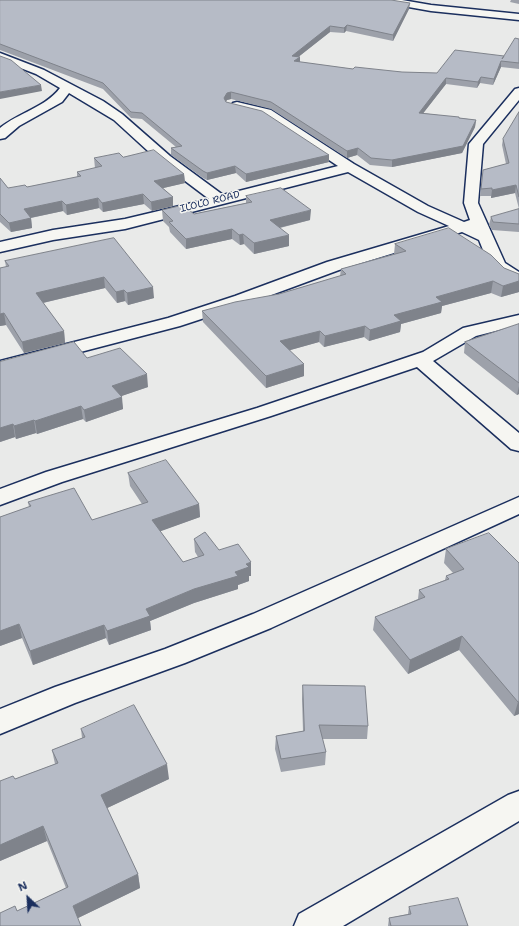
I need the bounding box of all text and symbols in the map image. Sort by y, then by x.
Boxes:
street label: ILOLO ROAD [179,189,241,215]
north arrow [8,878,48,918]
text: N [16,878,30,895]

